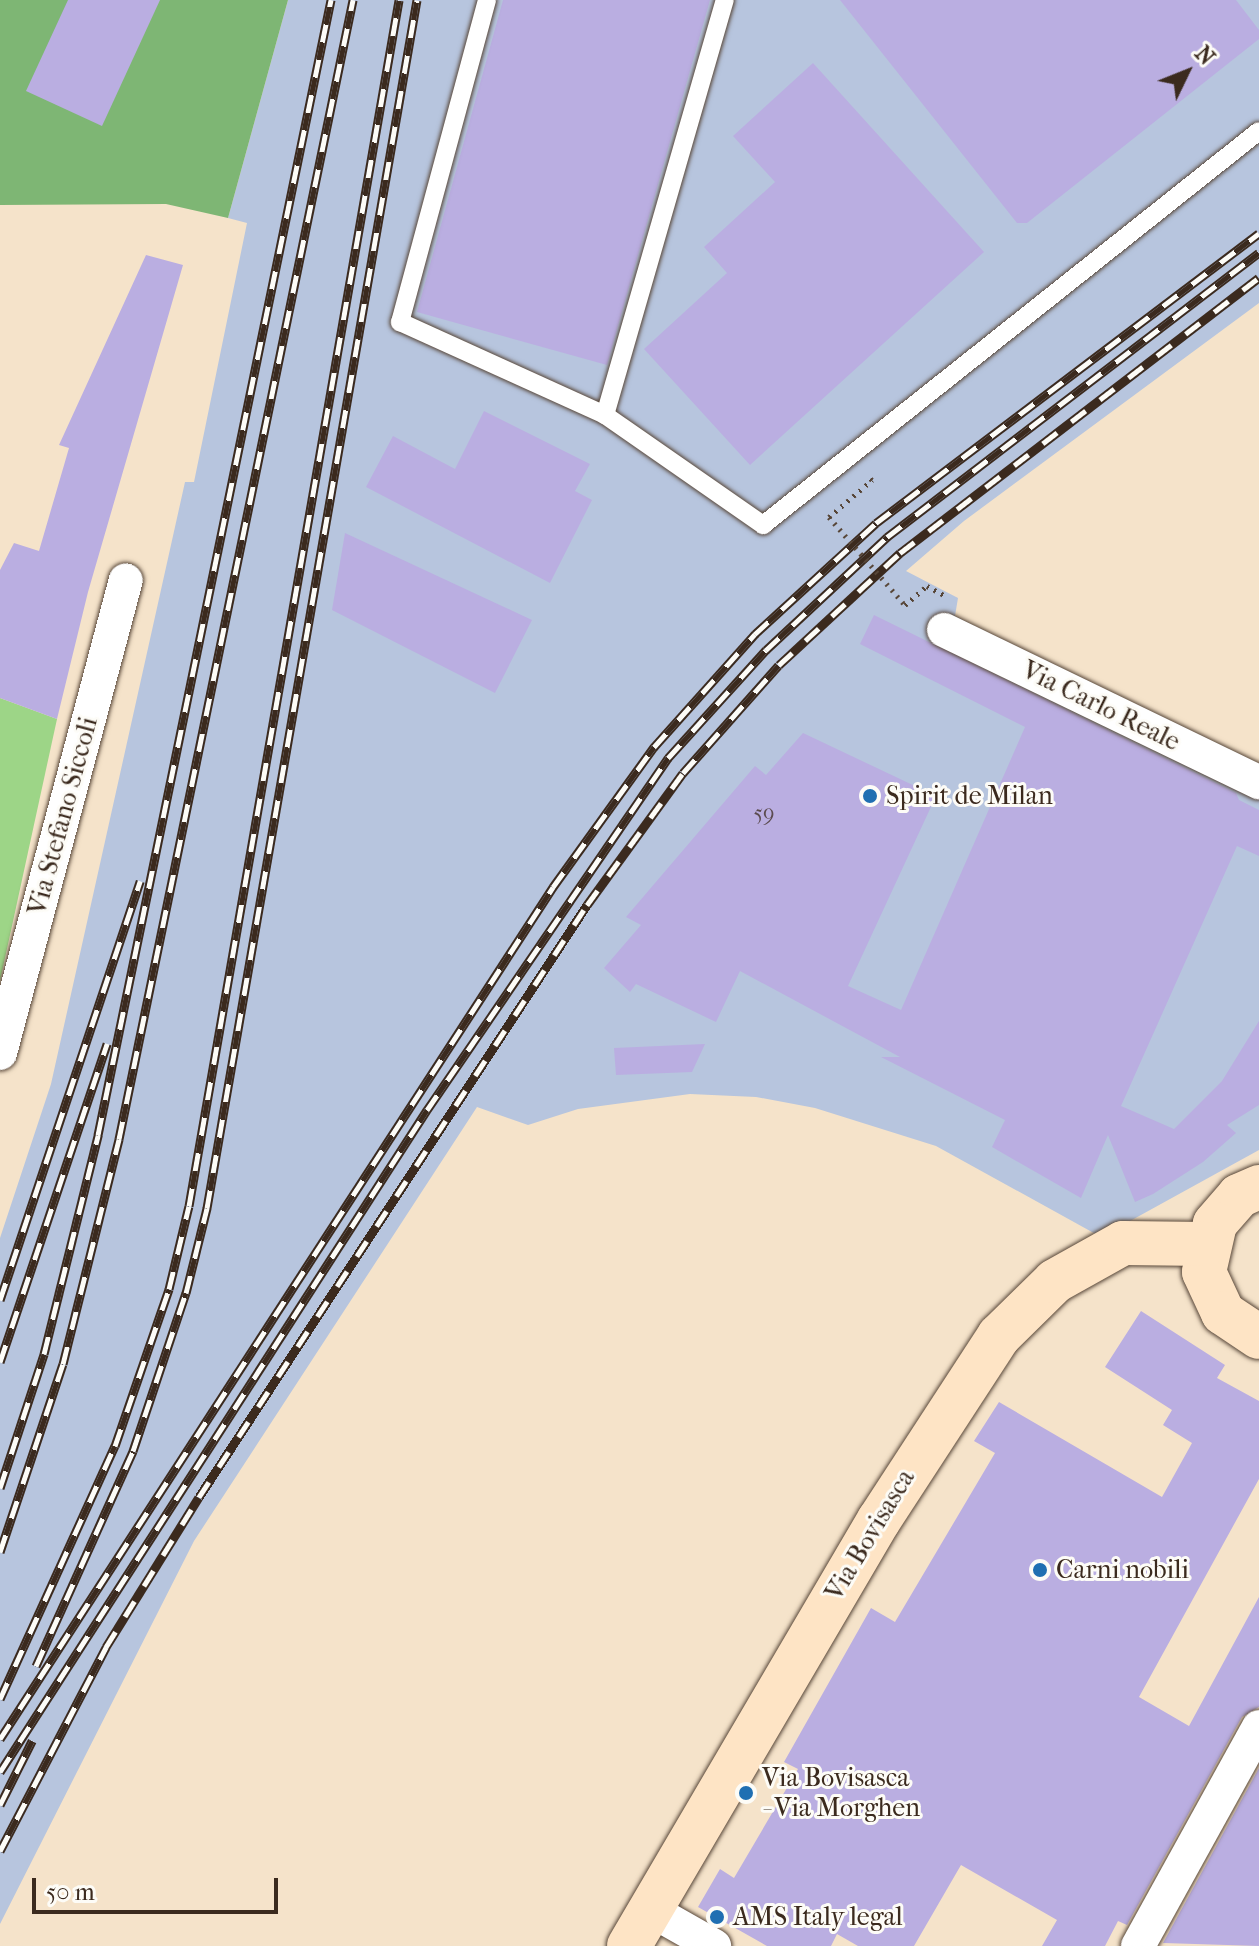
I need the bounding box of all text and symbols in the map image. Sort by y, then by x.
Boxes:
north arrow [1147,32,1227,112]
text: N [1189,41,1220,71]
street label: Via Carlo Reale [1017,654,1185,758]
street label: Via Stefano Siccoli [22,714,104,918]
place label: Spirit de Milan [886,780,1053,812]
marker: Spirit de Milan [861,787,879,805]
house number: 59 [753,801,775,827]
street label: Via Bovisasca [819,1464,921,1606]
place label: Carni nobili [1056,1554,1189,1586]
marker: Carni nobili [1031,1561,1049,1579]
place label: Via Bovisasca - Via Morghen [762,1762,920,1824]
marker: Via Bovisasca - Via Morghen [737,1784,755,1802]
scale bar [36,1862,282,1912]
text: 50 m [46,1878,95,1906]
place label: AMS Italy legal [733,1901,903,1933]
marker: AMS Italy legal [708,1908,726,1926]

